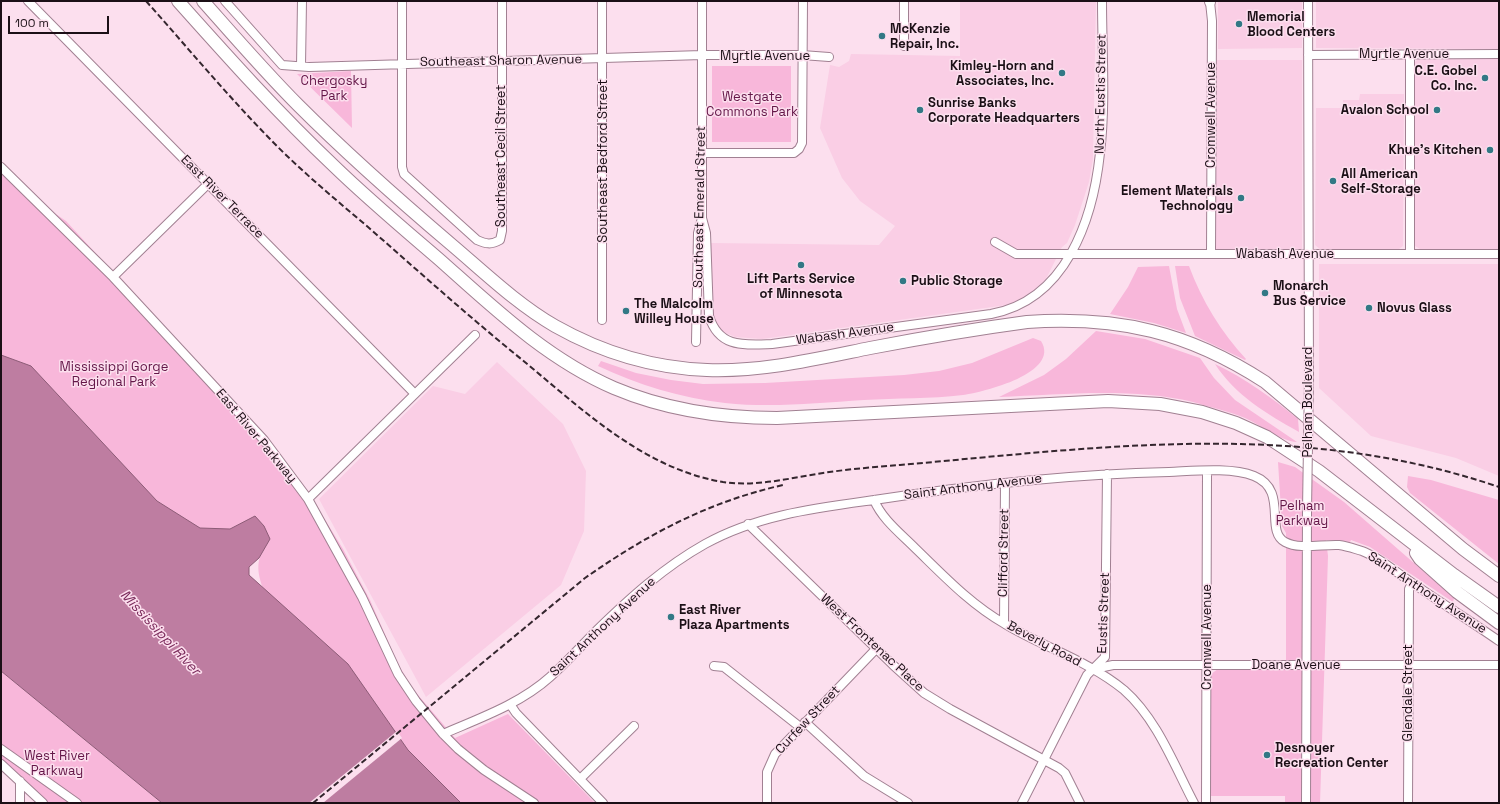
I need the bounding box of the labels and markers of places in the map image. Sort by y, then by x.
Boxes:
place label: Memorial Blood Centers [1247,9,1335,40]
marker: Memorial Blood Centers [1234,19,1244,29]
place label: McKenzie Repair, Inc. [890,21,959,52]
marker: McKenzie Repair, Inc. [877,31,887,41]
place label: Kimley-Horn and Associates, Inc. [950,58,1054,89]
place label: C.E. Gobel Co. Inc. [1415,63,1477,94]
marker: Kimley-Horn and Associates, Inc. [1057,68,1067,78]
marker: C.E. Gobel Co. Inc. [1480,73,1490,83]
place label: Sunrise Banks Corporate Headquarters [928,95,1080,126]
place label: Avalon School [1341,102,1429,118]
marker: Sunrise Banks Corporate Headquarters [915,105,925,115]
marker: Avalon School [1432,105,1442,115]
place label: Khue's Kitchen [1389,142,1482,158]
marker: Khue's Kitchen [1485,145,1495,155]
place label: All American Self-Storage [1341,166,1421,197]
marker: All American Self-Storage [1328,176,1338,186]
place label: Element Materials Technology [1121,183,1233,214]
marker: Element Materials Technology [1236,193,1246,203]
marker: Lift Parts Service of Minnesota [796,260,806,270]
place label: Lift Parts Service of Minnesota [747,271,855,302]
place label: Public Storage [911,273,1003,289]
marker: Public Storage [898,276,908,286]
place label: Monarch Bus Service [1273,278,1346,309]
marker: Monarch Bus Service [1260,288,1270,298]
place label: The Malcolm Willey House [634,296,714,327]
place label: Novus Glass [1377,300,1452,316]
marker: Novus Glass [1364,303,1374,313]
marker: The Malcolm Willey House [621,306,631,316]
place label: East River Plaza Apartments [679,602,790,633]
marker: East River Plaza Apartments [666,612,676,622]
place label: Desnoyer Recreation Center [1275,740,1388,771]
marker: Desnoyer Recreation Center [1262,750,1272,760]

